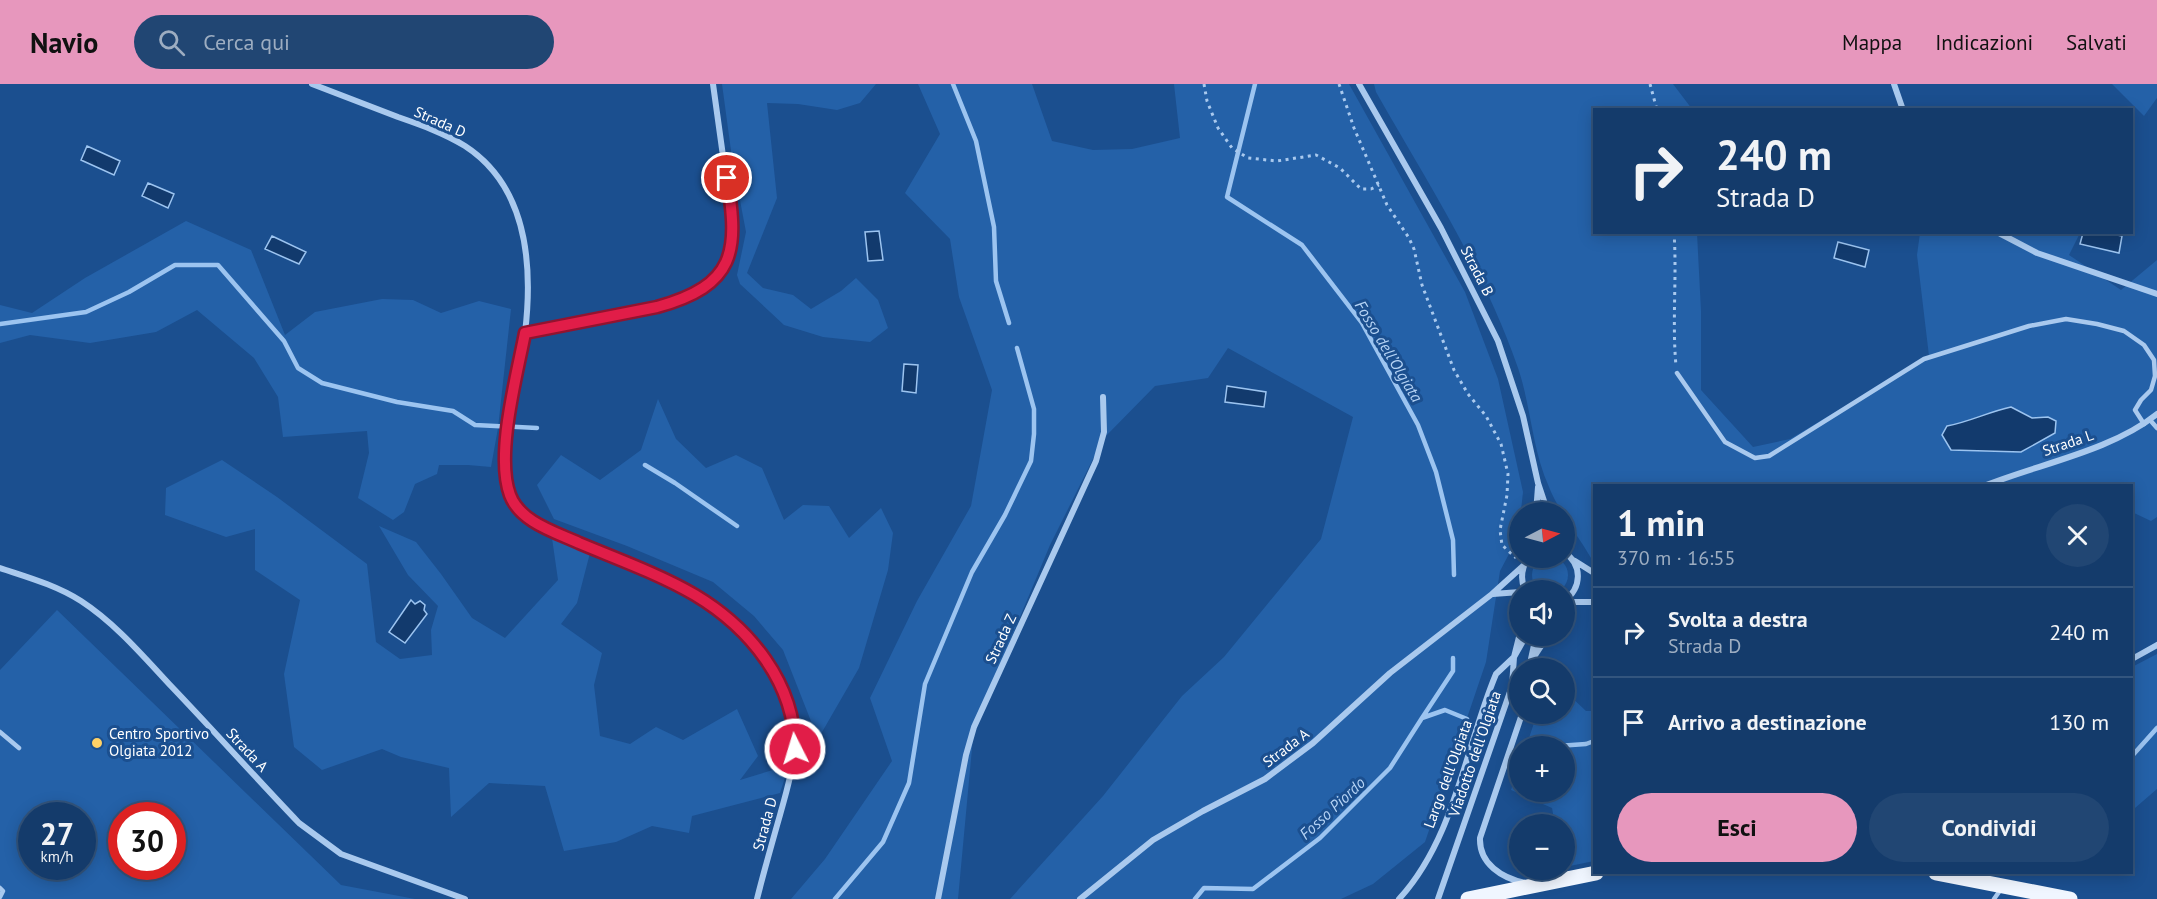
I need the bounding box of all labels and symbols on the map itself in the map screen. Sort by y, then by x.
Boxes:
street label: Strada D [411,102,469,141]
pin [701,152,752,203]
street label: Strada B [1457,242,1498,299]
water label: Fosso dell’Olgiata [1351,297,1427,406]
street label: Strada L [2040,425,2096,460]
north arrow [1509,502,1575,568]
street label: Strada Z [981,611,1020,667]
street label: Viadotto dell'Olgiata [1444,688,1505,820]
position arrow [763,717,827,781]
street label: Largo dell'Olgiata [1419,717,1476,831]
place label: Centro Sportivo Olgiata 2012 [109,724,209,760]
street label: Strada A [222,724,273,776]
street label: Strada A [1259,724,1313,771]
marker: Centro Sportivo Olgiata 2012 [90,736,104,750]
water label: Fosso Piordo [1295,772,1369,844]
street label: Strada D [748,795,781,853]
speed limit sign: 30 [108,802,186,880]

